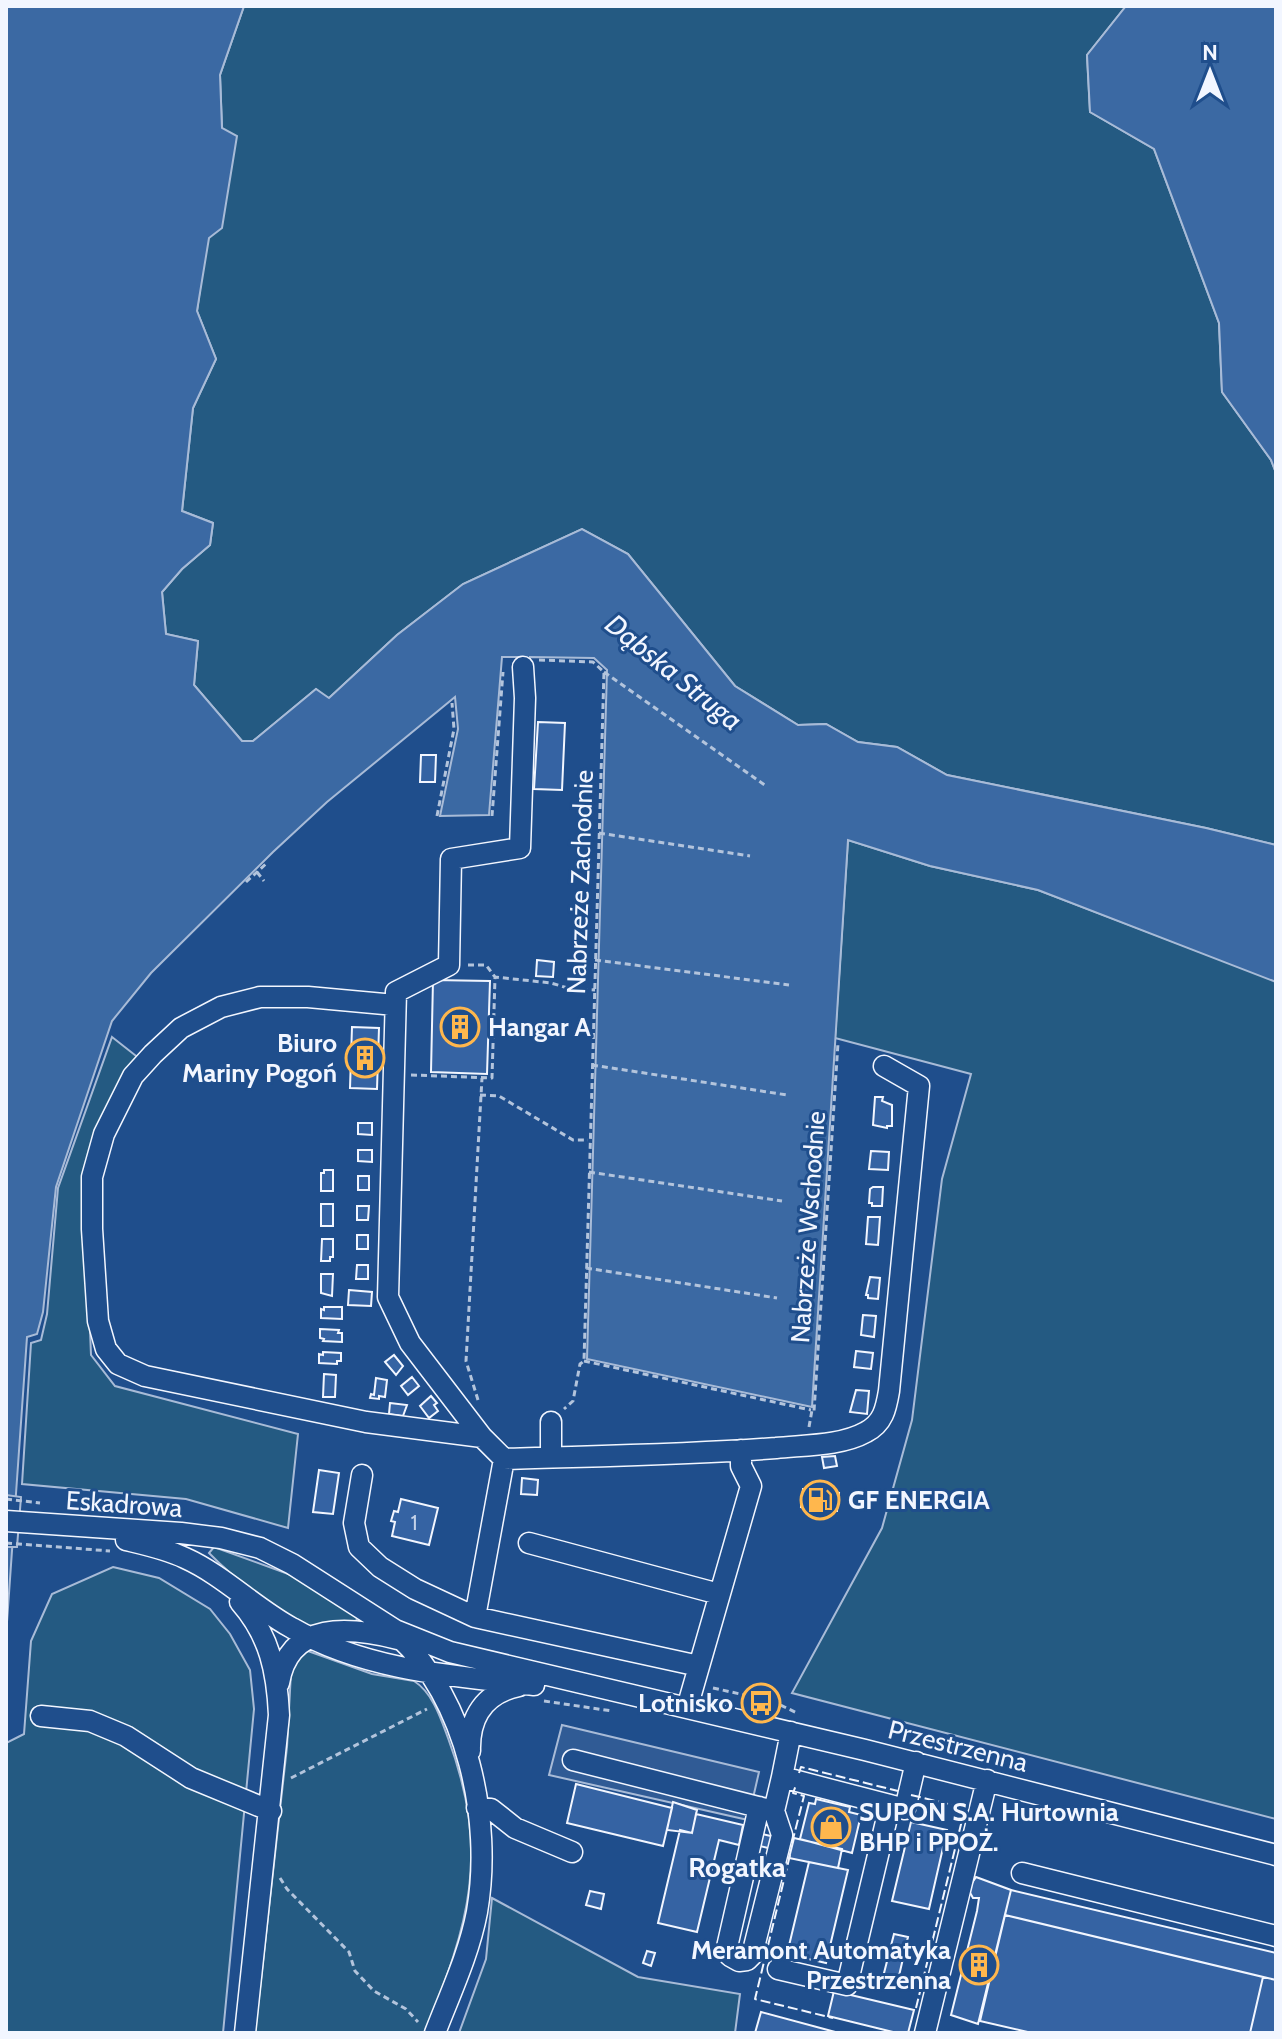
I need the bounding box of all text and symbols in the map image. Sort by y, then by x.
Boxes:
north arrow [1170,32,1250,112]
text: N [1202,39,1218,66]
water label: Dąbska Struga [599,607,749,737]
street label: Nabrzeże Zachodnie [560,769,600,995]
building icon: Hangar A [439,1006,481,1048]
place label: Hangar A [488,1011,591,1043]
place label: Biuro Mariny Pogoń [182,1027,337,1089]
building icon: Biuro Mariny Pogoń [344,1037,386,1079]
street label: Nabrzeże Wschodnie [784,1110,832,1344]
fuel station icon: GF ENERGIA [799,1479,841,1521]
street label: Eskadrowa [65,1484,184,1524]
place label: GF ENERGIA [848,1484,991,1516]
house number: 1 [410,1509,418,1536]
bus stop icon: Lotnisko [740,1682,782,1724]
place label: Lotnisko [638,1687,733,1719]
street label: Przestrzenna [885,1713,1032,1779]
place label: SUPON S.A. Hurtownia BHP i PPOŻ. [859,1796,1119,1858]
shop icon: SUPON S.A. Hurtownia BHP i PPOŻ. [810,1806,852,1848]
district label: Rogatka [688,1850,786,1884]
place label: Meramont Automatyka Przestrzenna [691,1934,951,1996]
building icon: Meramont Automatyka Przestrzenna [958,1944,1000,1986]

